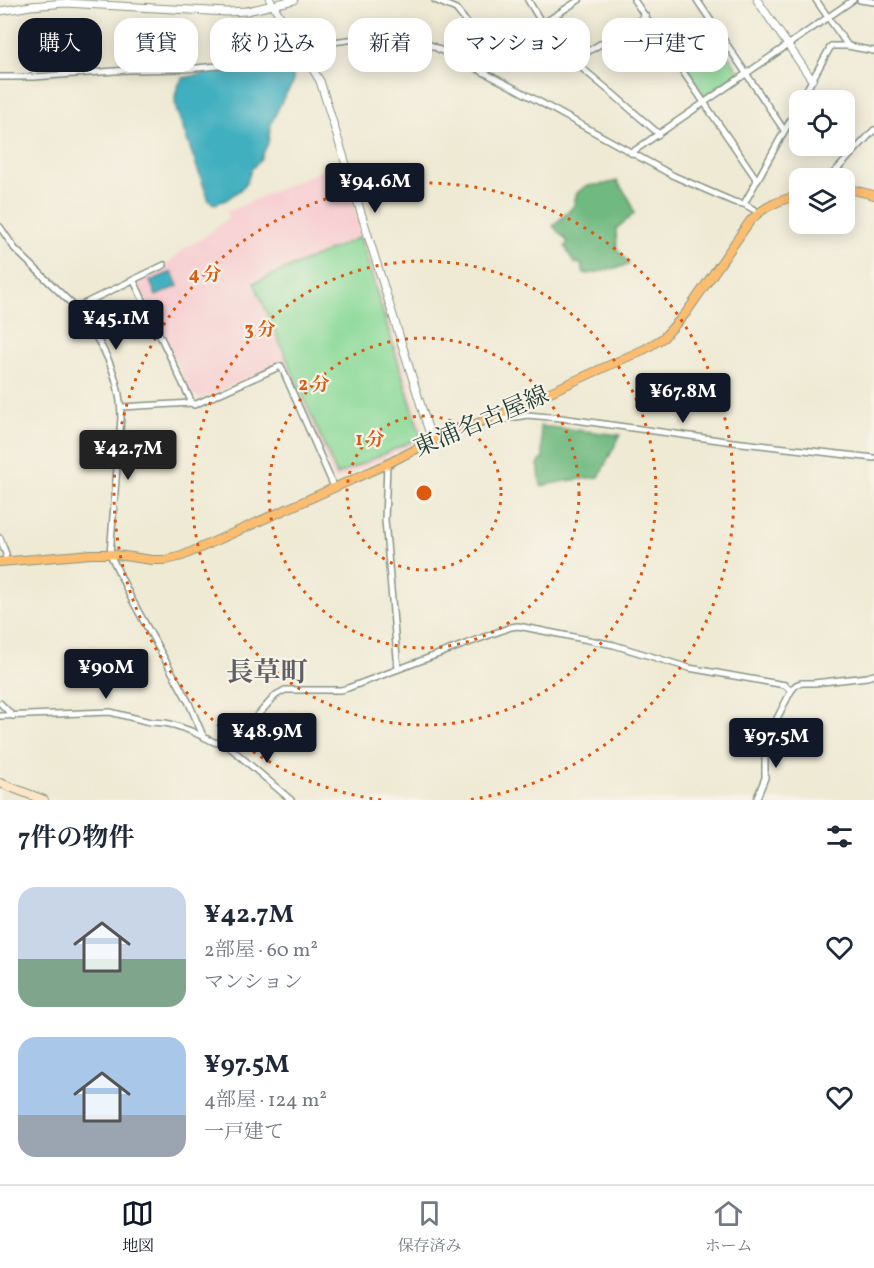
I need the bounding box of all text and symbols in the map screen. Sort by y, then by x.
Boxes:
chip: 購入 [18,18,102,72]
chip: 賃貸 [114,18,198,72]
chip: 絞り込み [210,18,336,72]
chip: 新着 [348,18,432,72]
chip: マンション [444,18,590,72]
chip: 一戸建て [602,18,728,72]
map controls [789,90,855,234]
button: locate [789,90,855,156]
pin: ¥94.6M [326,163,424,214]
text: ¥94.6M [339,168,411,196]
button: layers [789,168,855,234]
text: 4 分 [189,263,221,288]
pin: ¥45.1M [67,300,165,351]
text: ¥45.1M [82,305,150,333]
text: 3 分 [245,318,275,343]
text: 2 分 [299,373,329,398]
pin: ¥67.8M [634,373,732,424]
text: ¥67.8M [649,378,717,406]
street label: 東浦名古屋線 [409,379,555,467]
text: 1 分 [356,428,384,453]
pin: ¥42.7M [79,430,177,481]
text: ¥42.7M [93,435,163,463]
centre of rings [414,483,434,503]
pin: ¥90M [70,649,142,700]
text: ¥90M [78,654,134,682]
district label: 長草町 [227,655,308,693]
pin: ¥48.9M [218,713,316,764]
text: ¥48.9M [231,718,303,746]
pin: ¥97.5M [727,718,825,769]
text: ¥97.5M [743,723,809,751]
icon: filters [823,820,856,853]
text: 7件の物件 [18,821,134,857]
text: ¥42.7M [204,897,294,933]
icon: home [66,911,138,983]
icon: heart [823,931,856,964]
text: 2部屋 · 60 m² [204,937,318,965]
text: マンション [204,969,303,997]
text: ¥97.5M [204,1047,289,1083]
icon: home [66,1061,138,1133]
icon: heart [823,1081,856,1114]
text: 4部屋 · 124 m² [204,1087,327,1115]
text: 一戸建て [204,1119,284,1147]
tab: 地図 [121,1197,154,1258]
tab: 保存済み [397,1197,461,1258]
tab: ホーム [704,1197,752,1258]

